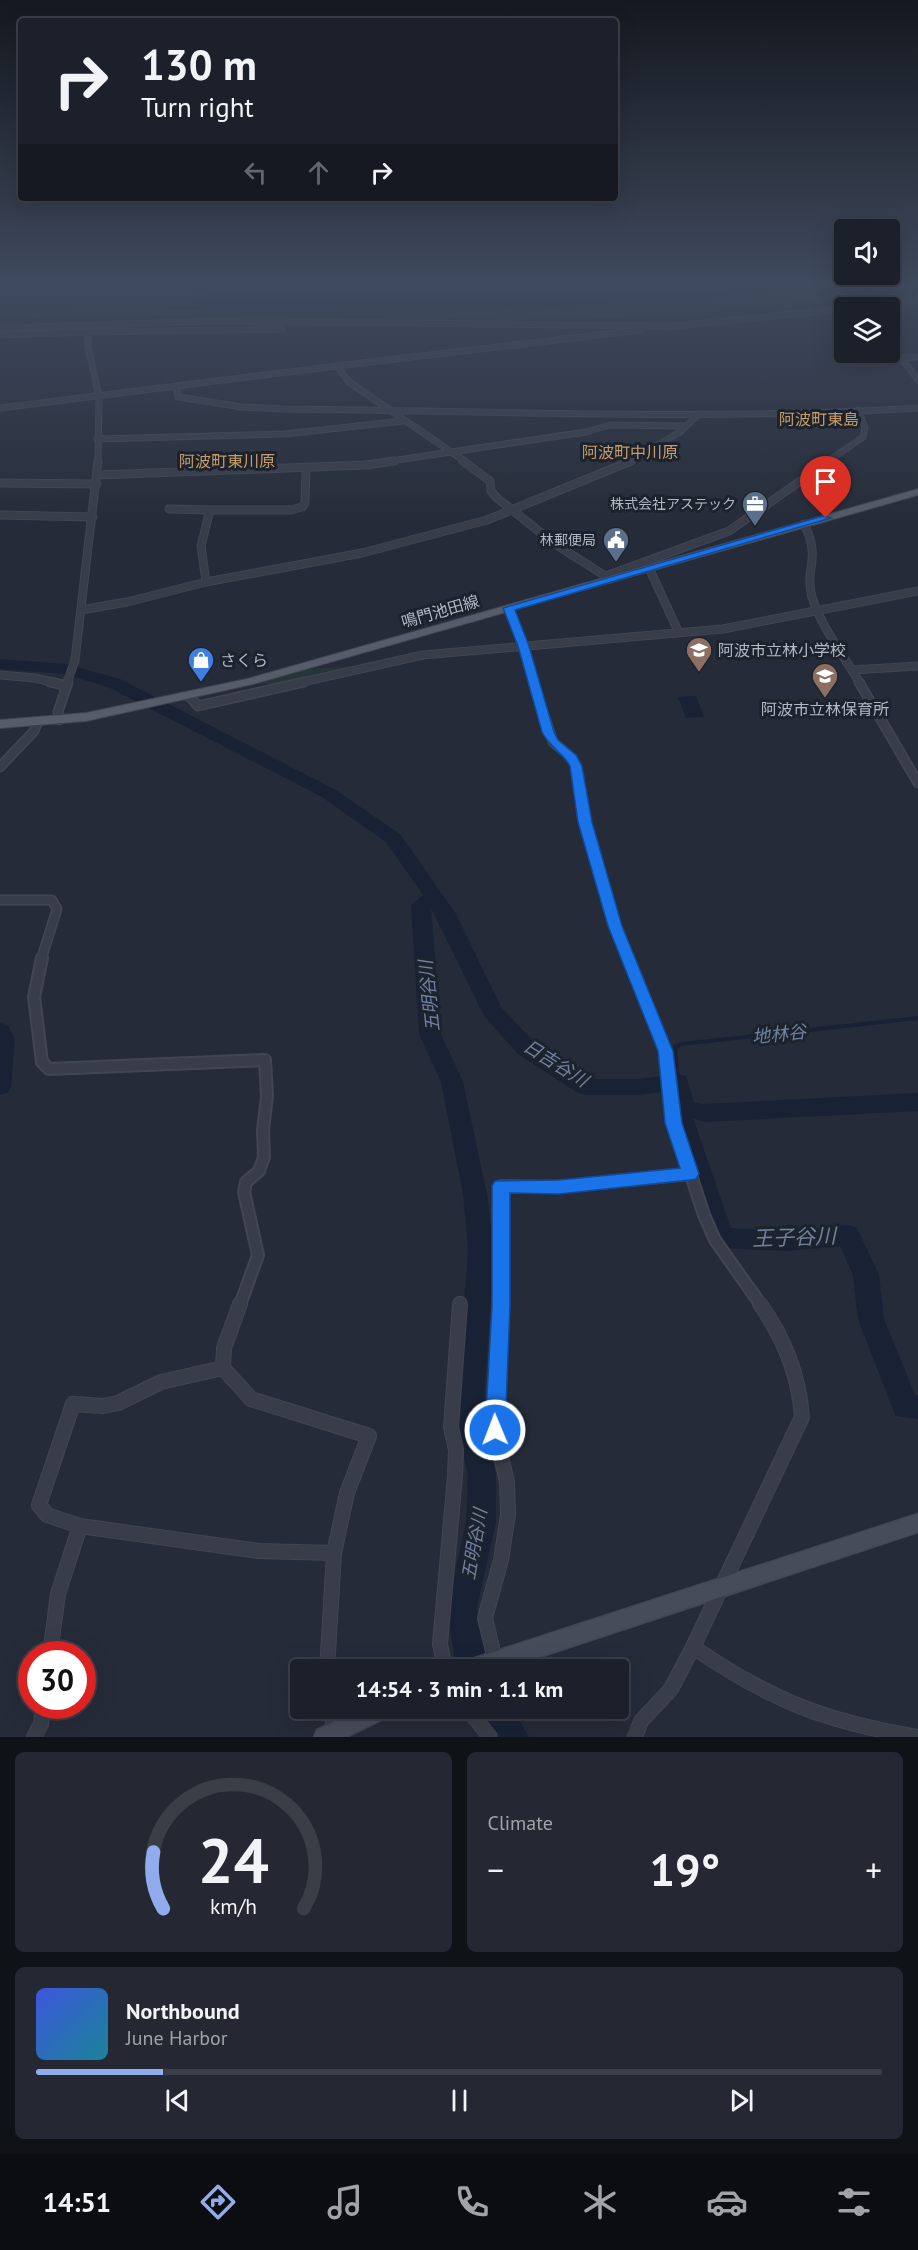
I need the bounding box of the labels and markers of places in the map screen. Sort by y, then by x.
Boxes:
pin [800,456,851,518]
office icon: 株式会社アステック [740,489,770,527]
place label: 株式会社アステック [610,495,736,513]
public building icon: 林郵便局 [601,525,631,563]
place label: 林郵便局 [540,531,596,549]
school or university icon: 阿波市立林小学校 [684,635,714,673]
place label: 阿波市立林小学校 [718,640,846,660]
shop icon: さくら [186,645,216,683]
place label: さくら [220,650,268,670]
school or university icon: 阿波市立林保育所 [810,661,840,699]
place label: 阿波市立林保育所 [761,699,889,719]

